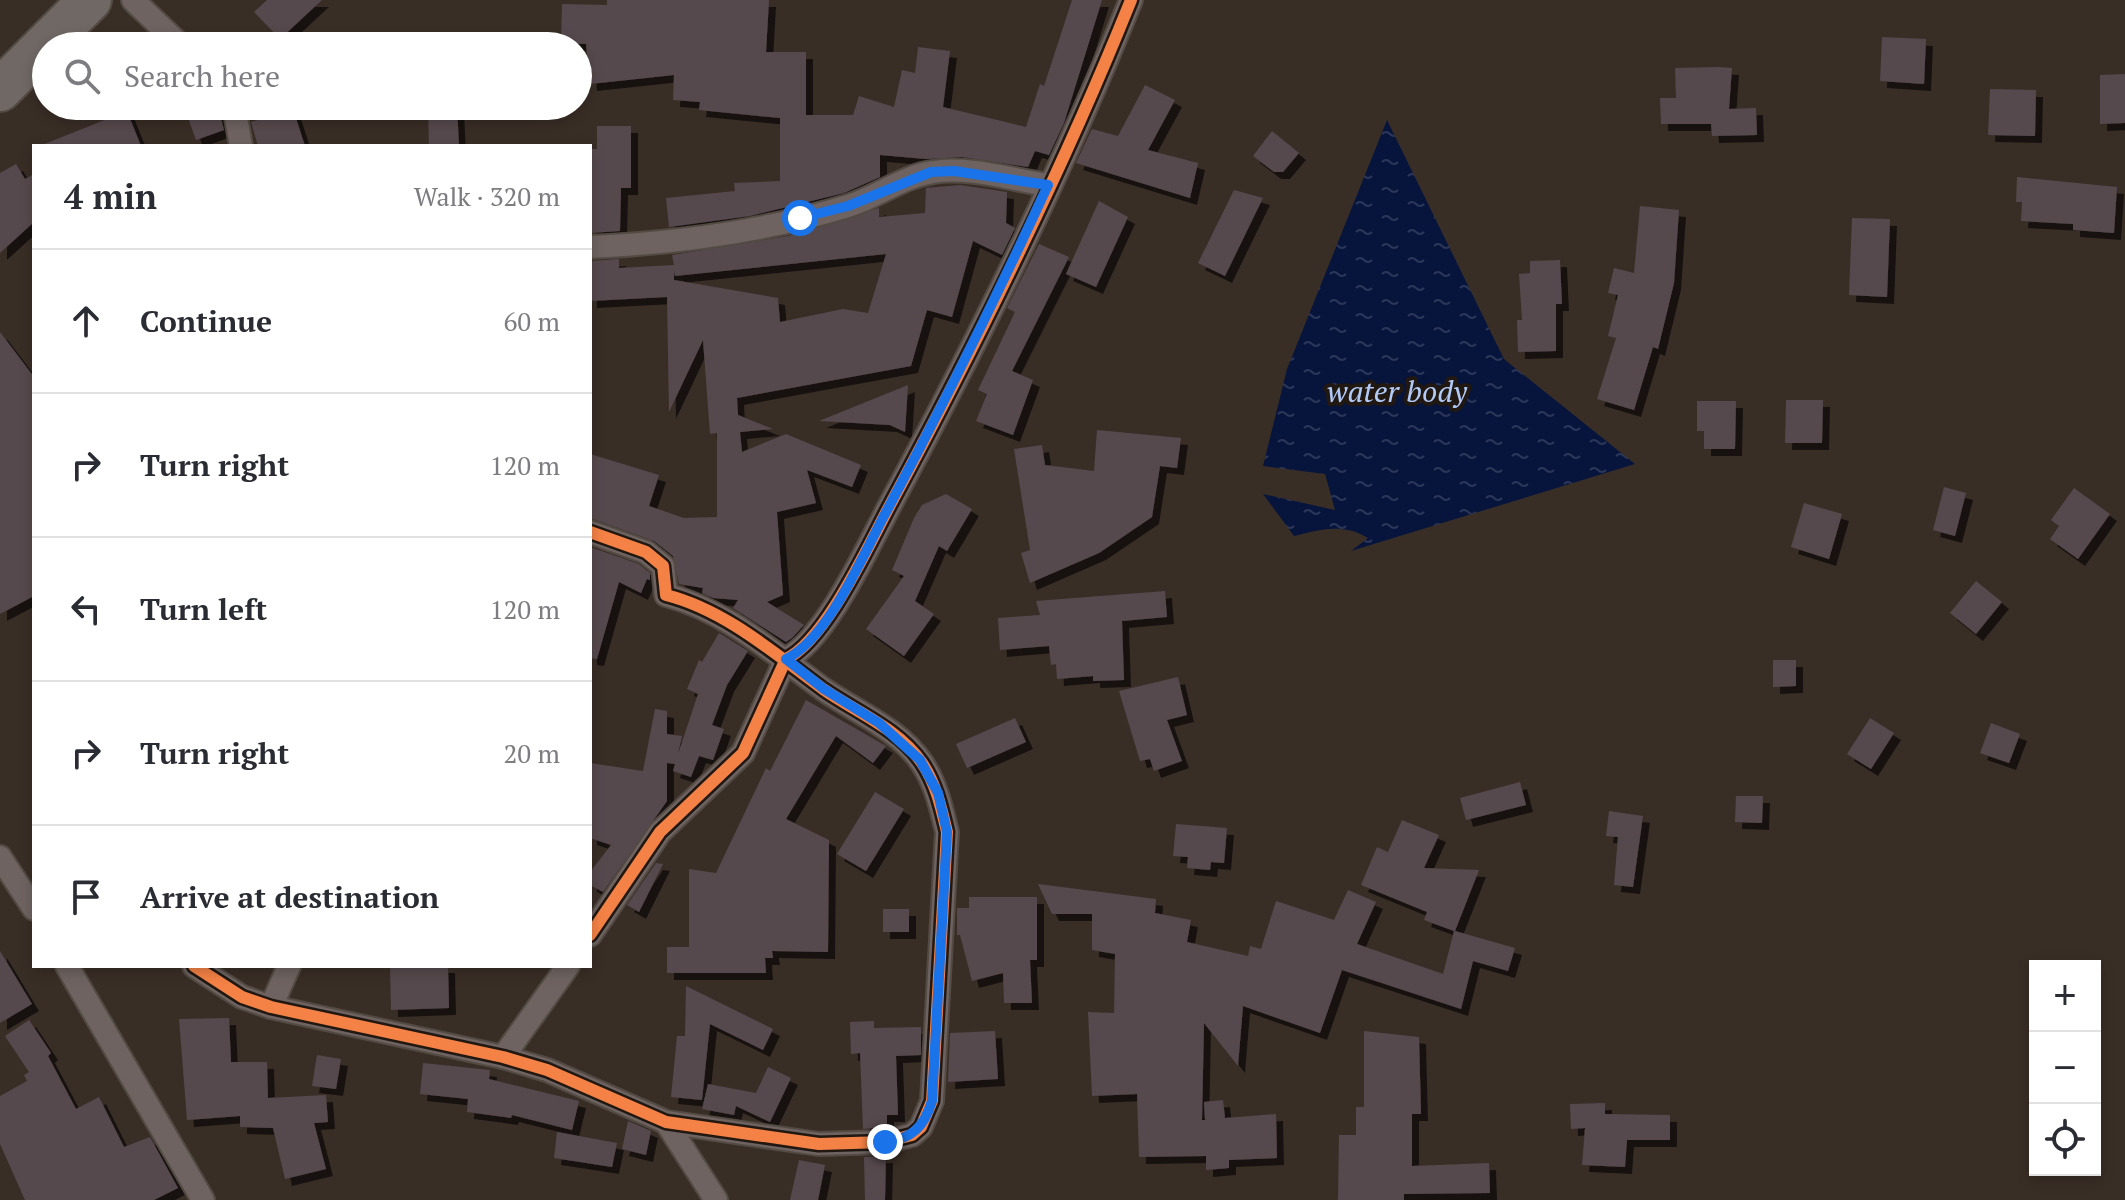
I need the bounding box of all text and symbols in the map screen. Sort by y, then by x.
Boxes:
search box [32,32,592,120]
icon: search [60,54,104,98]
text: Search here [124,56,280,96]
text: 4 min [64,174,157,219]
text: Walk · 320 m [414,179,560,213]
route start [782,200,818,236]
icon: ahead [64,299,108,343]
text: Continue [140,301,272,341]
text: 60 m [504,304,560,338]
water label: water body [1327,371,1468,411]
icon: right [64,443,108,487]
text: Turn right [140,445,289,485]
text: 120 m [490,448,560,482]
icon: left [64,587,108,631]
text: Turn left [140,589,267,629]
text: 120 m [490,592,560,626]
icon: right [64,731,108,775]
text: Turn right [140,733,289,773]
text: 20 m [504,736,560,770]
icon: arrive [64,875,108,919]
text: Arrive at destination [140,877,439,917]
map controls [2029,960,2101,1176]
button: + [2029,960,2101,1032]
button: − [2029,1032,2101,1104]
button: locate [2029,1104,2101,1176]
route end [867,1124,903,1160]

